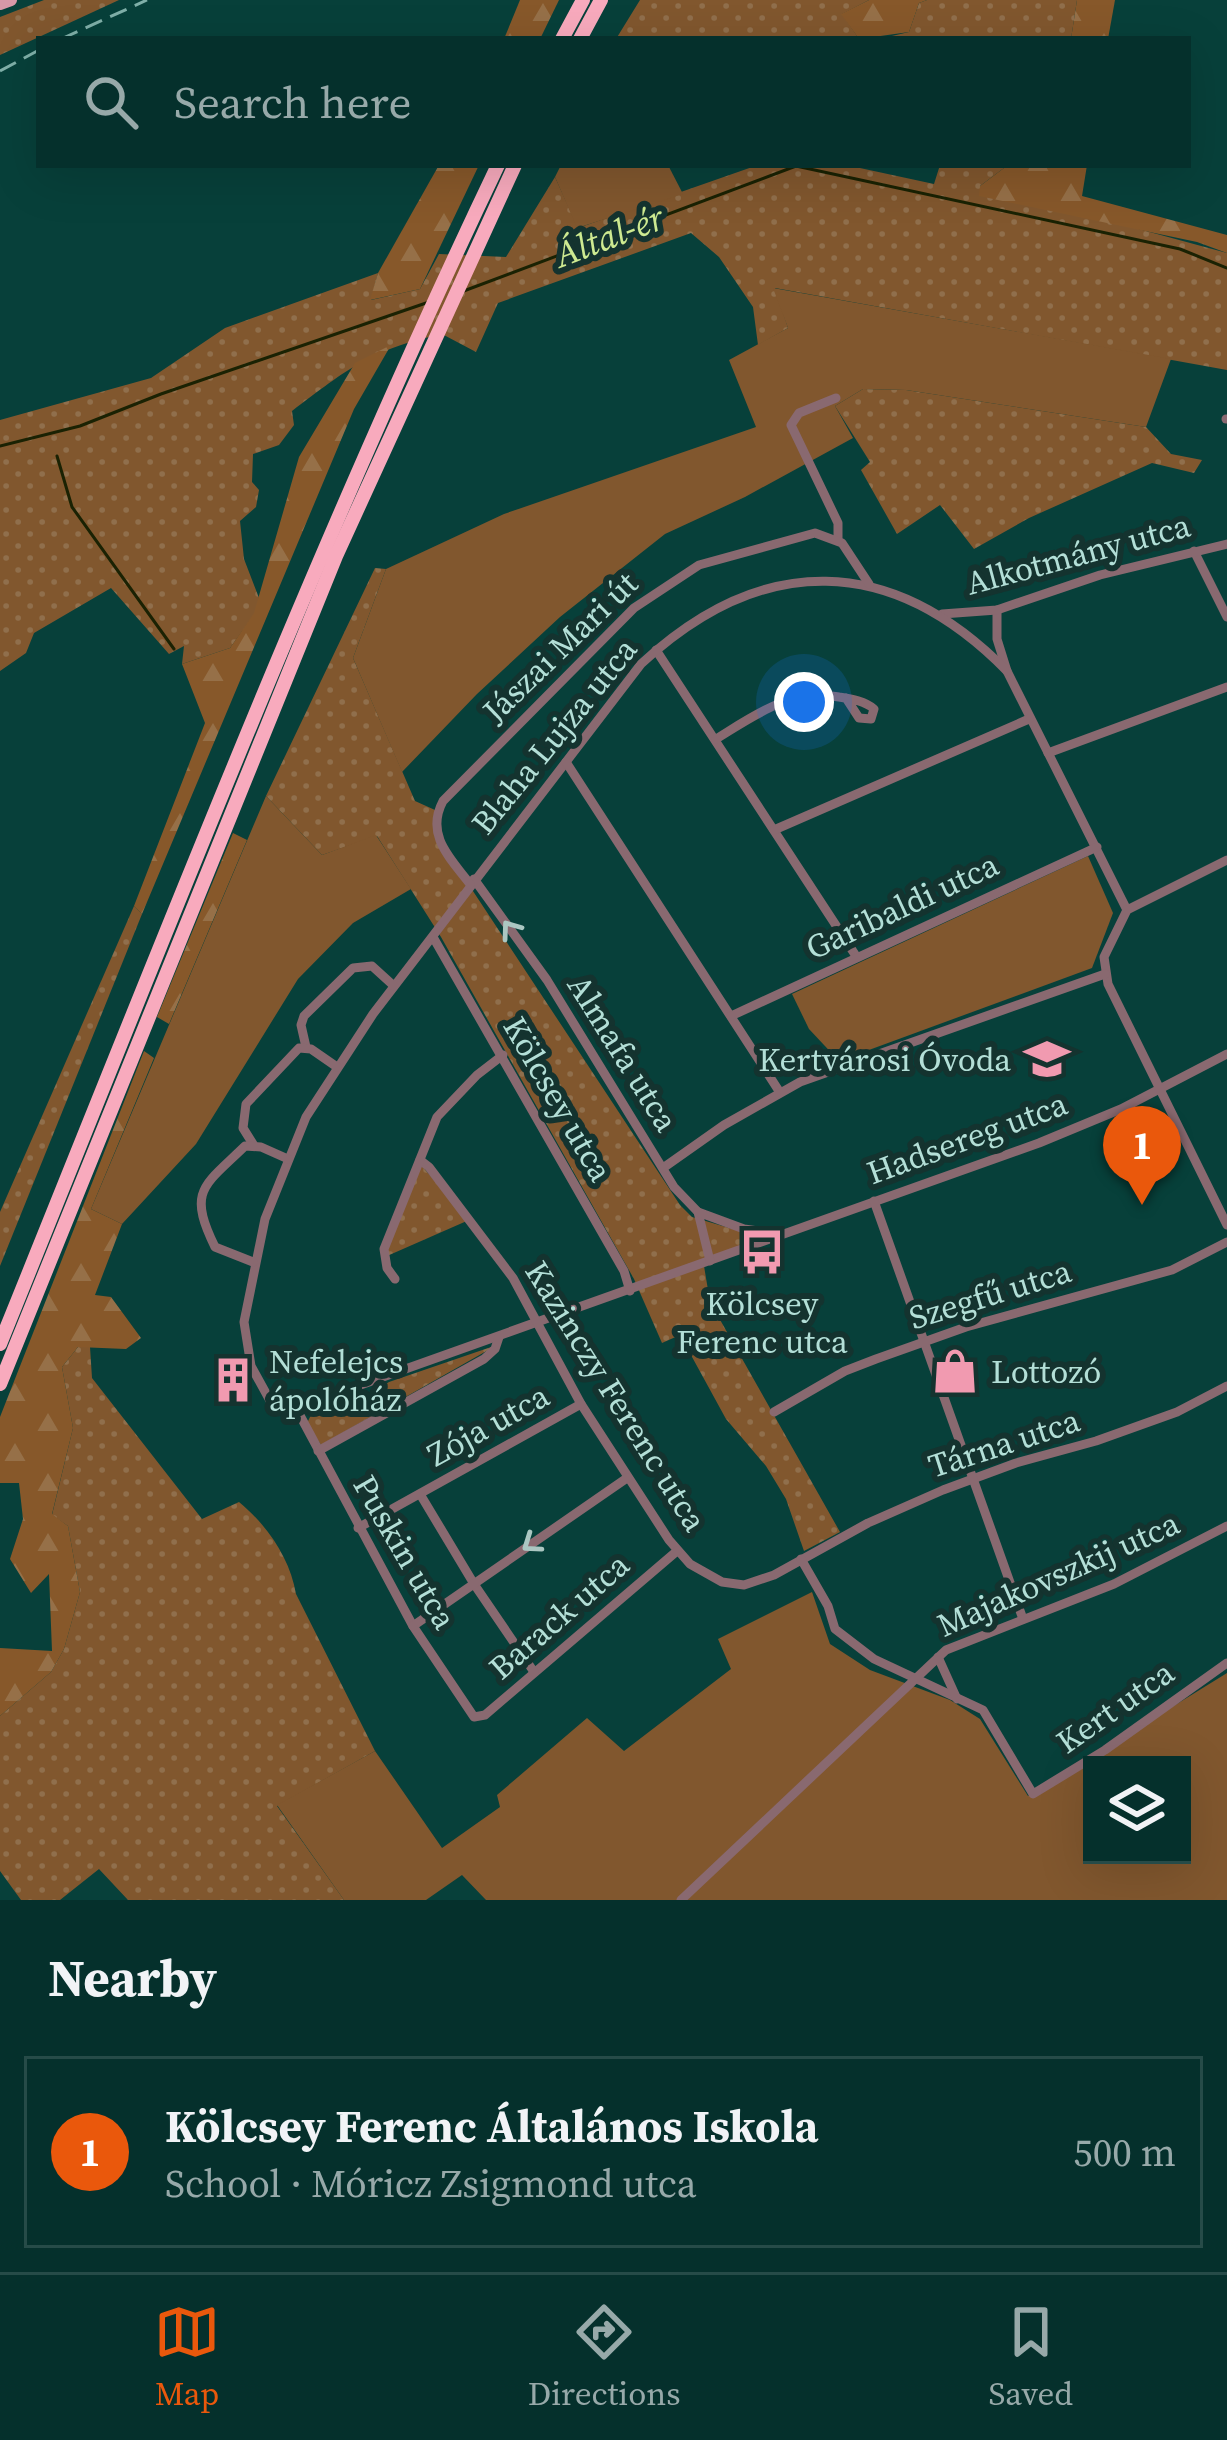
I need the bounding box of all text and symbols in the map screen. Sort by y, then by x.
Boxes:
search box [36,36,1191,168]
icon: search [78,69,144,135]
text: Search here [174,71,411,133]
water label: Által-ér [545,192,672,280]
street label: Alkotmány utca [961,502,1195,606]
street label: Jászai Mari út [472,561,647,733]
street label: Blaha Lujza utca [461,628,647,844]
your location [774,672,834,732]
street label: Garibaldi utca [798,842,1006,970]
one-way arrow [502,921,524,942]
street label: Almafa utca [557,966,689,1140]
street label: Kölcsey utca [493,1008,623,1190]
school or university icon: Kertvárosi Óvoda [1022,1034,1072,1084]
place label: Kertvárosi Óvoda [758,1037,1011,1082]
street label: Hadsereg utca [861,1081,1074,1195]
pin: 1 [1103,1106,1181,1205]
bus stop icon: Kölcsey Ferenc utca [737,1227,787,1277]
street label: Szegfű utca [904,1248,1077,1340]
street label: Kazinczy Ferenc utca [515,1252,718,1540]
place label: Kölcsey Ferenc utca [676,1281,848,1364]
place label: Nefelejcs ápolóház [269,1339,403,1422]
shop icon: Lottozó [930,1346,980,1396]
place label: Lottozó [991,1349,1101,1394]
building icon: Nefelejcs ápolóház [208,1355,258,1405]
street label: Zója utca [419,1373,557,1477]
street label: Tárna utca [923,1397,1086,1489]
street label: Puskin utca [343,1467,467,1638]
street label: Majakovszkij utca [930,1500,1186,1648]
one-way arrow [522,1530,544,1552]
street label: Barack utca [479,1542,639,1689]
street label: Kert utca [1047,1650,1183,1764]
map controls [1083,1756,1191,1864]
button: layers [1083,1756,1191,1864]
text: Nearby [48,1943,217,2013]
text: Kölcsey Ferenc Általános Iskola [165,2095,818,2157]
text: 1 [79,2126,101,2179]
text: 500 m [1073,2126,1176,2179]
text: School · Móricz Zsigmond utca [165,2157,697,2210]
tab: Map [154,2299,220,2416]
tab: Directions [528,2299,681,2416]
tab: Saved [988,2299,1073,2416]

